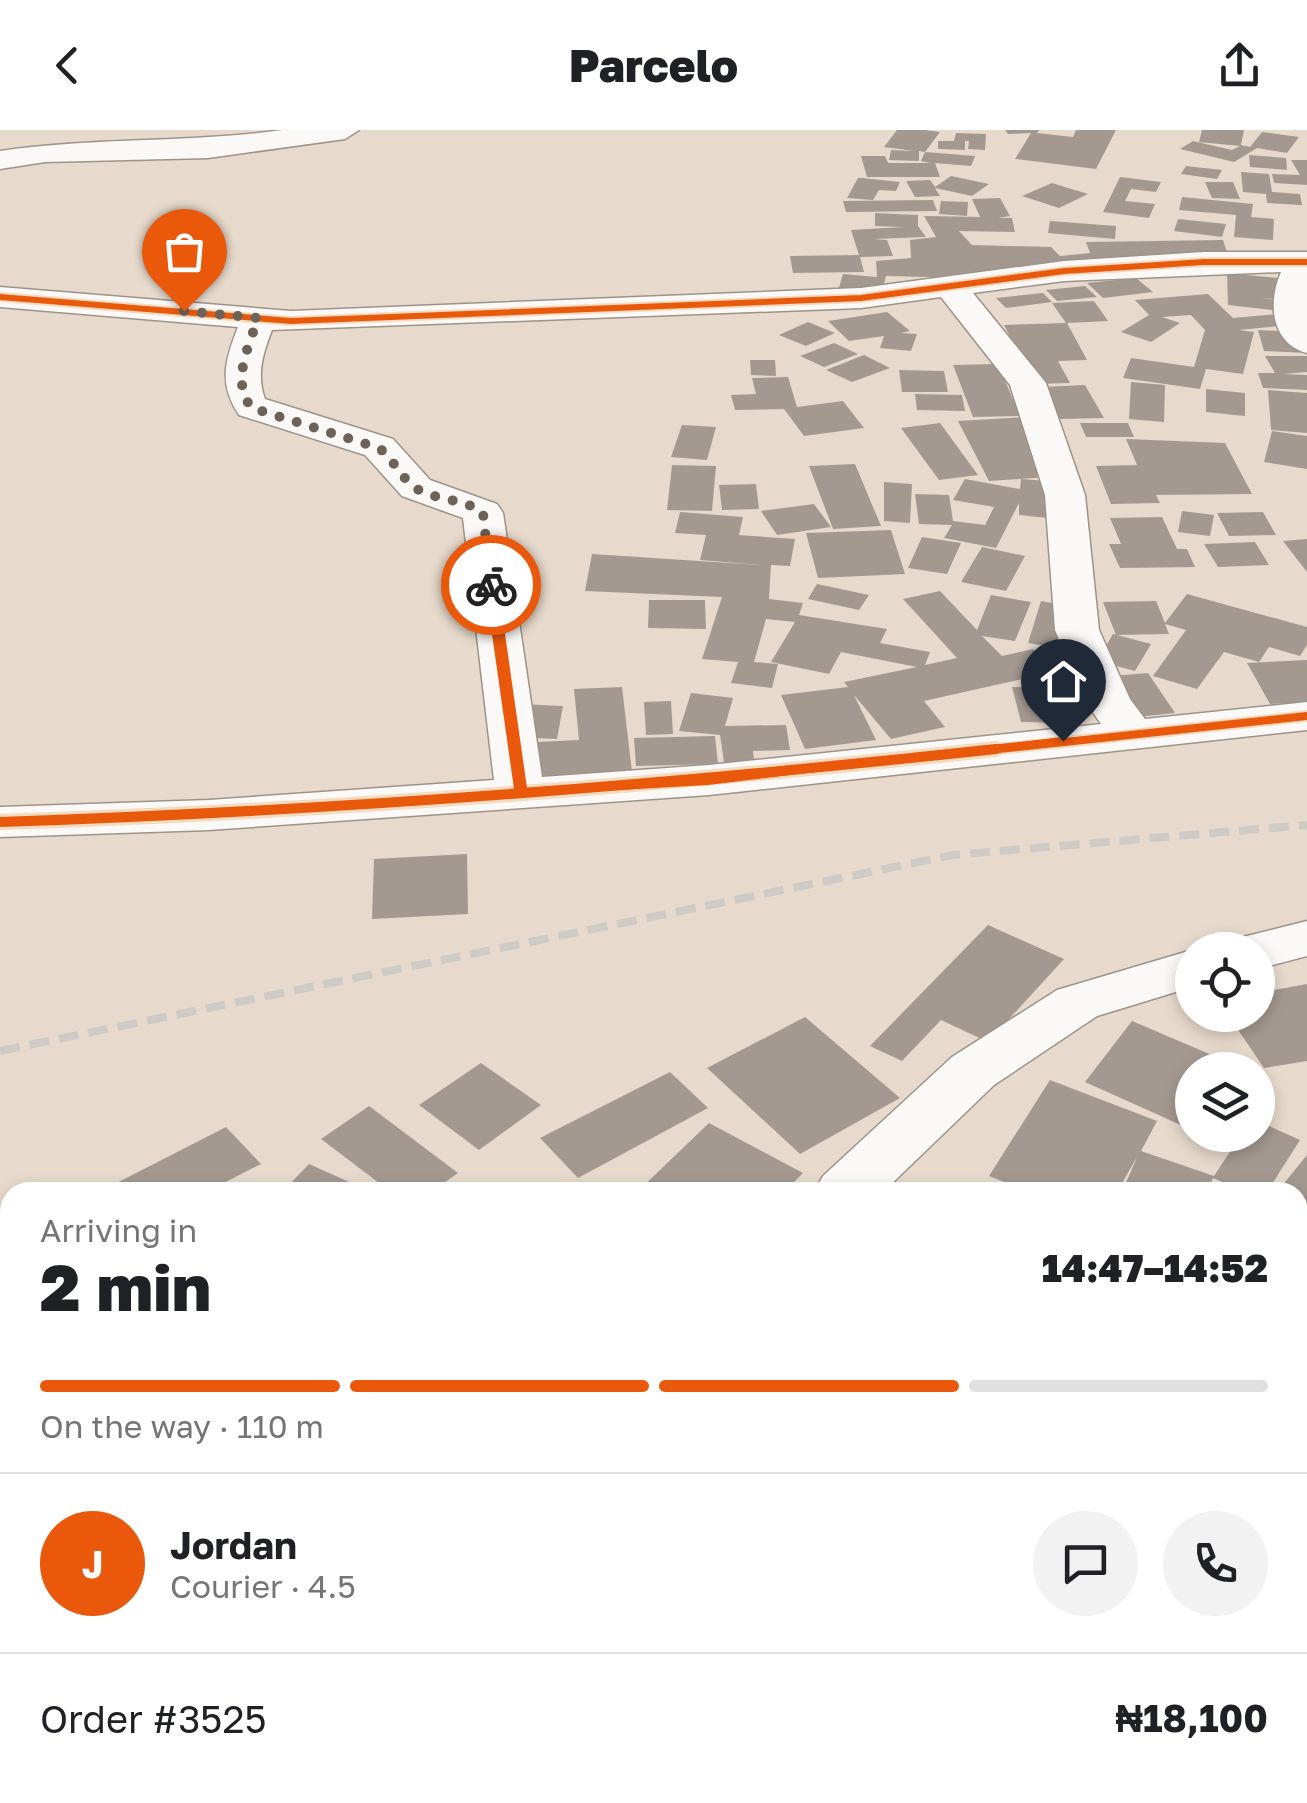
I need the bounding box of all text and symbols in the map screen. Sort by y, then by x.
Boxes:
icon: back [40,38,95,93]
text: Parcelo [569,38,738,92]
icon: share [1212,38,1267,93]
pin [142,209,227,312]
icon: bag [157,224,212,279]
courier [441,535,541,635]
icon: bike [464,558,519,613]
pin [1021,639,1106,742]
icon: home [1036,654,1091,709]
map controls [1175,932,1275,1152]
button: locate [1175,932,1275,1032]
button: layers [1175,1052,1275,1152]
text: Arriving in [40,1211,197,1249]
text: 14:47–14:52 [1042,1245,1268,1290]
text: 2 min [40,1247,211,1325]
text: On the way · 110 m [40,1407,324,1445]
button: chat [1033,1511,1138,1616]
button: phone [1163,1511,1268,1616]
text: Jordan [170,1522,297,1567]
text: J [82,1541,103,1586]
text: Courier · 4.5 [170,1567,356,1605]
text: ₦18,100 [1116,1695,1268,1740]
text: Order #3525 [40,1696,266,1741]

